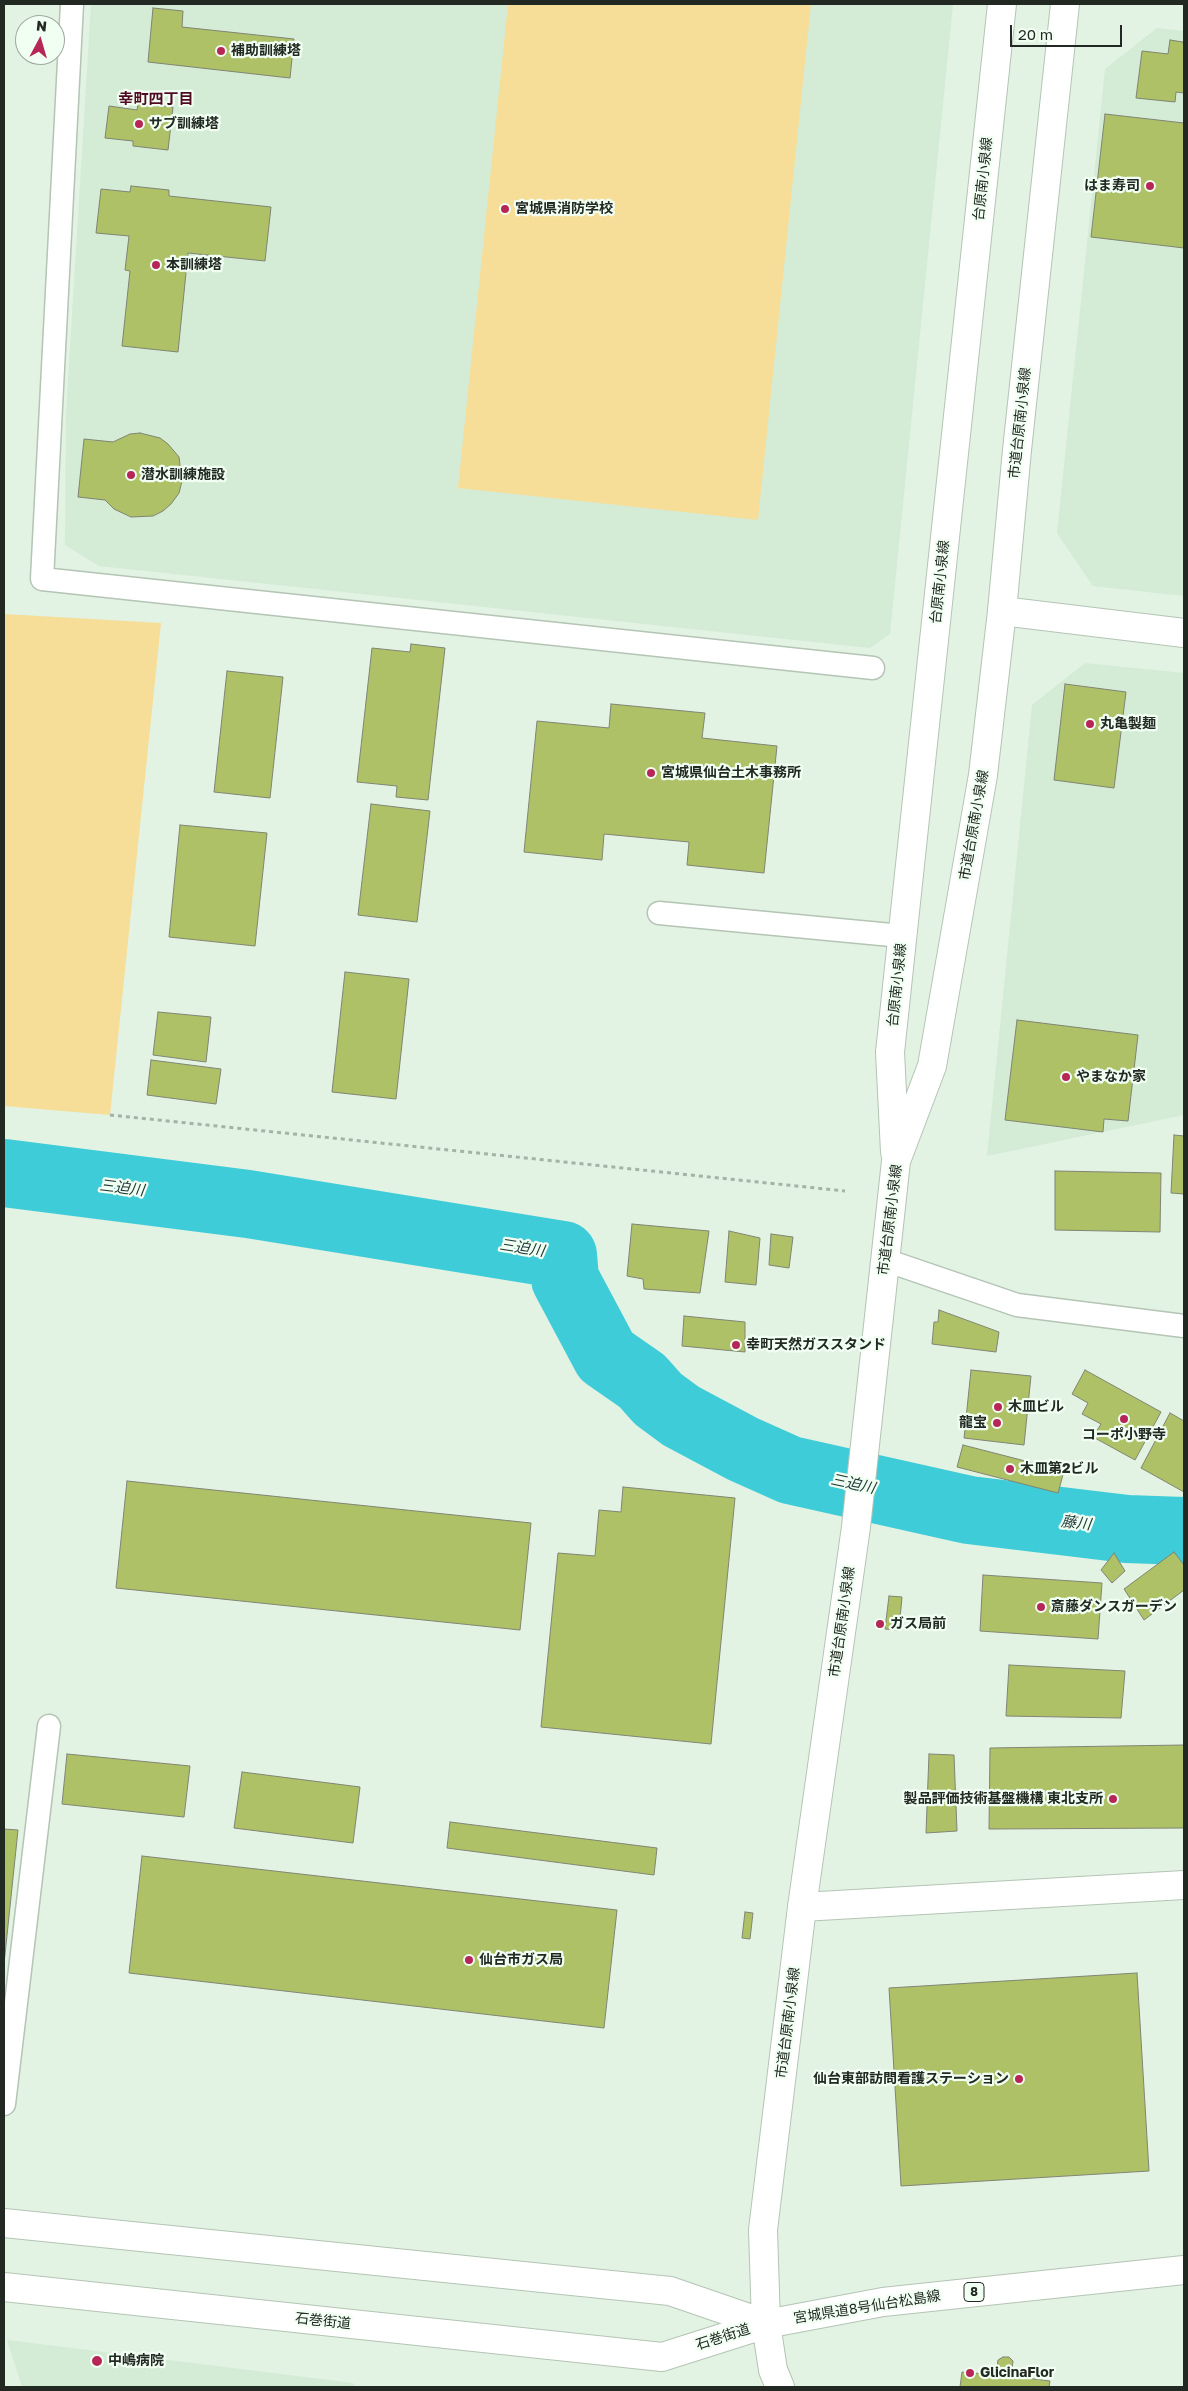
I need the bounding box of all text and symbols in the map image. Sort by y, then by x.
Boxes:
north arrow [15,15,65,65]
scale bar [1013,15,1126,47]
text: N [35,17,48,35]
text: 20 m [1018,25,1053,43]
place label: 補助訓練塔 [231,43,301,59]
marker: 補助訓練塔 [215,45,227,57]
district label: 幸町四丁目 [119,90,193,108]
place label: サブ訓練塔 [149,116,219,132]
marker: サブ訓練塔 [133,118,145,130]
street label: 台原南小泉線 [970,136,996,222]
place label: はま寿司 [1084,178,1140,194]
marker: はま寿司 [1144,180,1156,192]
place label: 宮城県消防学校 [515,201,613,217]
marker: 宮城県消防学校 [499,203,511,215]
place label: 本訓練塔 [166,257,222,273]
marker: 本訓練塔 [150,259,162,271]
street label: 市道台原南小泉線 [1006,366,1034,480]
place label: 潜水訓練施設 [141,467,225,483]
marker: 潜水訓練施設 [125,469,137,481]
street label: 台原南小泉線 [927,539,953,625]
place label: 丸亀製麺 [1100,716,1156,732]
marker: 丸亀製麺 [1084,718,1096,730]
place label: 宮城県仙台土木事務所 [661,765,801,781]
marker: 宮城県仙台土木事務所 [645,767,657,779]
street label: 市道台原南小泉線 [956,768,992,882]
street label: 台原南小泉線 [884,942,910,1028]
place label: やまなか家 [1076,1069,1146,1085]
marker: やまなか家 [1060,1071,1072,1083]
street label: 市道台原南小泉線 [875,1163,905,1277]
water label: 三迫川 [99,1176,145,1200]
water label: 三迫川 [498,1236,546,1260]
place label: 幸町天然ガススタンド [746,1337,886,1353]
marker: 幸町天然ガススタンド [730,1339,742,1351]
place label: 木皿ビル [1008,1399,1064,1415]
marker: 木皿ビル [992,1401,1004,1413]
marker: コーポ小野寺 [1118,1413,1130,1425]
place label: 龍宝 [959,1415,987,1431]
marker: 龍宝 [991,1417,1003,1429]
place label: コーポ小野寺 [1082,1427,1166,1443]
place label: 木皿第2ビル [1020,1461,1099,1477]
marker: 木皿第2ビル [1004,1463,1016,1475]
water label: 三迫川 [829,1471,877,1497]
water label: 藤川 [1060,1512,1092,1534]
street label: 市道台原南小泉線 [826,1565,858,1679]
place label: 斎藤ダンスガーデン [1051,1599,1177,1615]
marker: 斎藤ダンスガーデン [1035,1601,1047,1613]
place label: ガス局前 [890,1616,946,1632]
marker: ガス局前 [874,1618,886,1630]
place label: 製品評価技術基盤機構 東北支所 [904,1791,1103,1807]
marker: 製品評価技術基盤機構 東北支所 [1107,1793,1119,1805]
place label: 仙台市ガス局 [479,1952,563,1968]
marker: 仙台市ガス局 [463,1954,475,1966]
street label: 市道台原南小泉線 [773,1966,803,2080]
place label: 仙台東部訪問看護ステーション [813,2071,1009,2087]
marker: 仙台東部訪問看護ステーション [1013,2073,1025,2085]
road number: 8 [964,2282,984,2302]
street label: 宮城県道8号仙台松島線 [792,2287,942,2327]
street label: 石巻街道 [294,2310,352,2332]
street label: 石巻街道 [694,2320,752,2354]
place label: 中嶋病院 [108,2353,164,2369]
marker: 中嶋病院 [90,2354,104,2368]
place label: GlicinaFlor [980,2365,1054,2381]
marker: GlicinaFlor [964,2367,976,2379]

